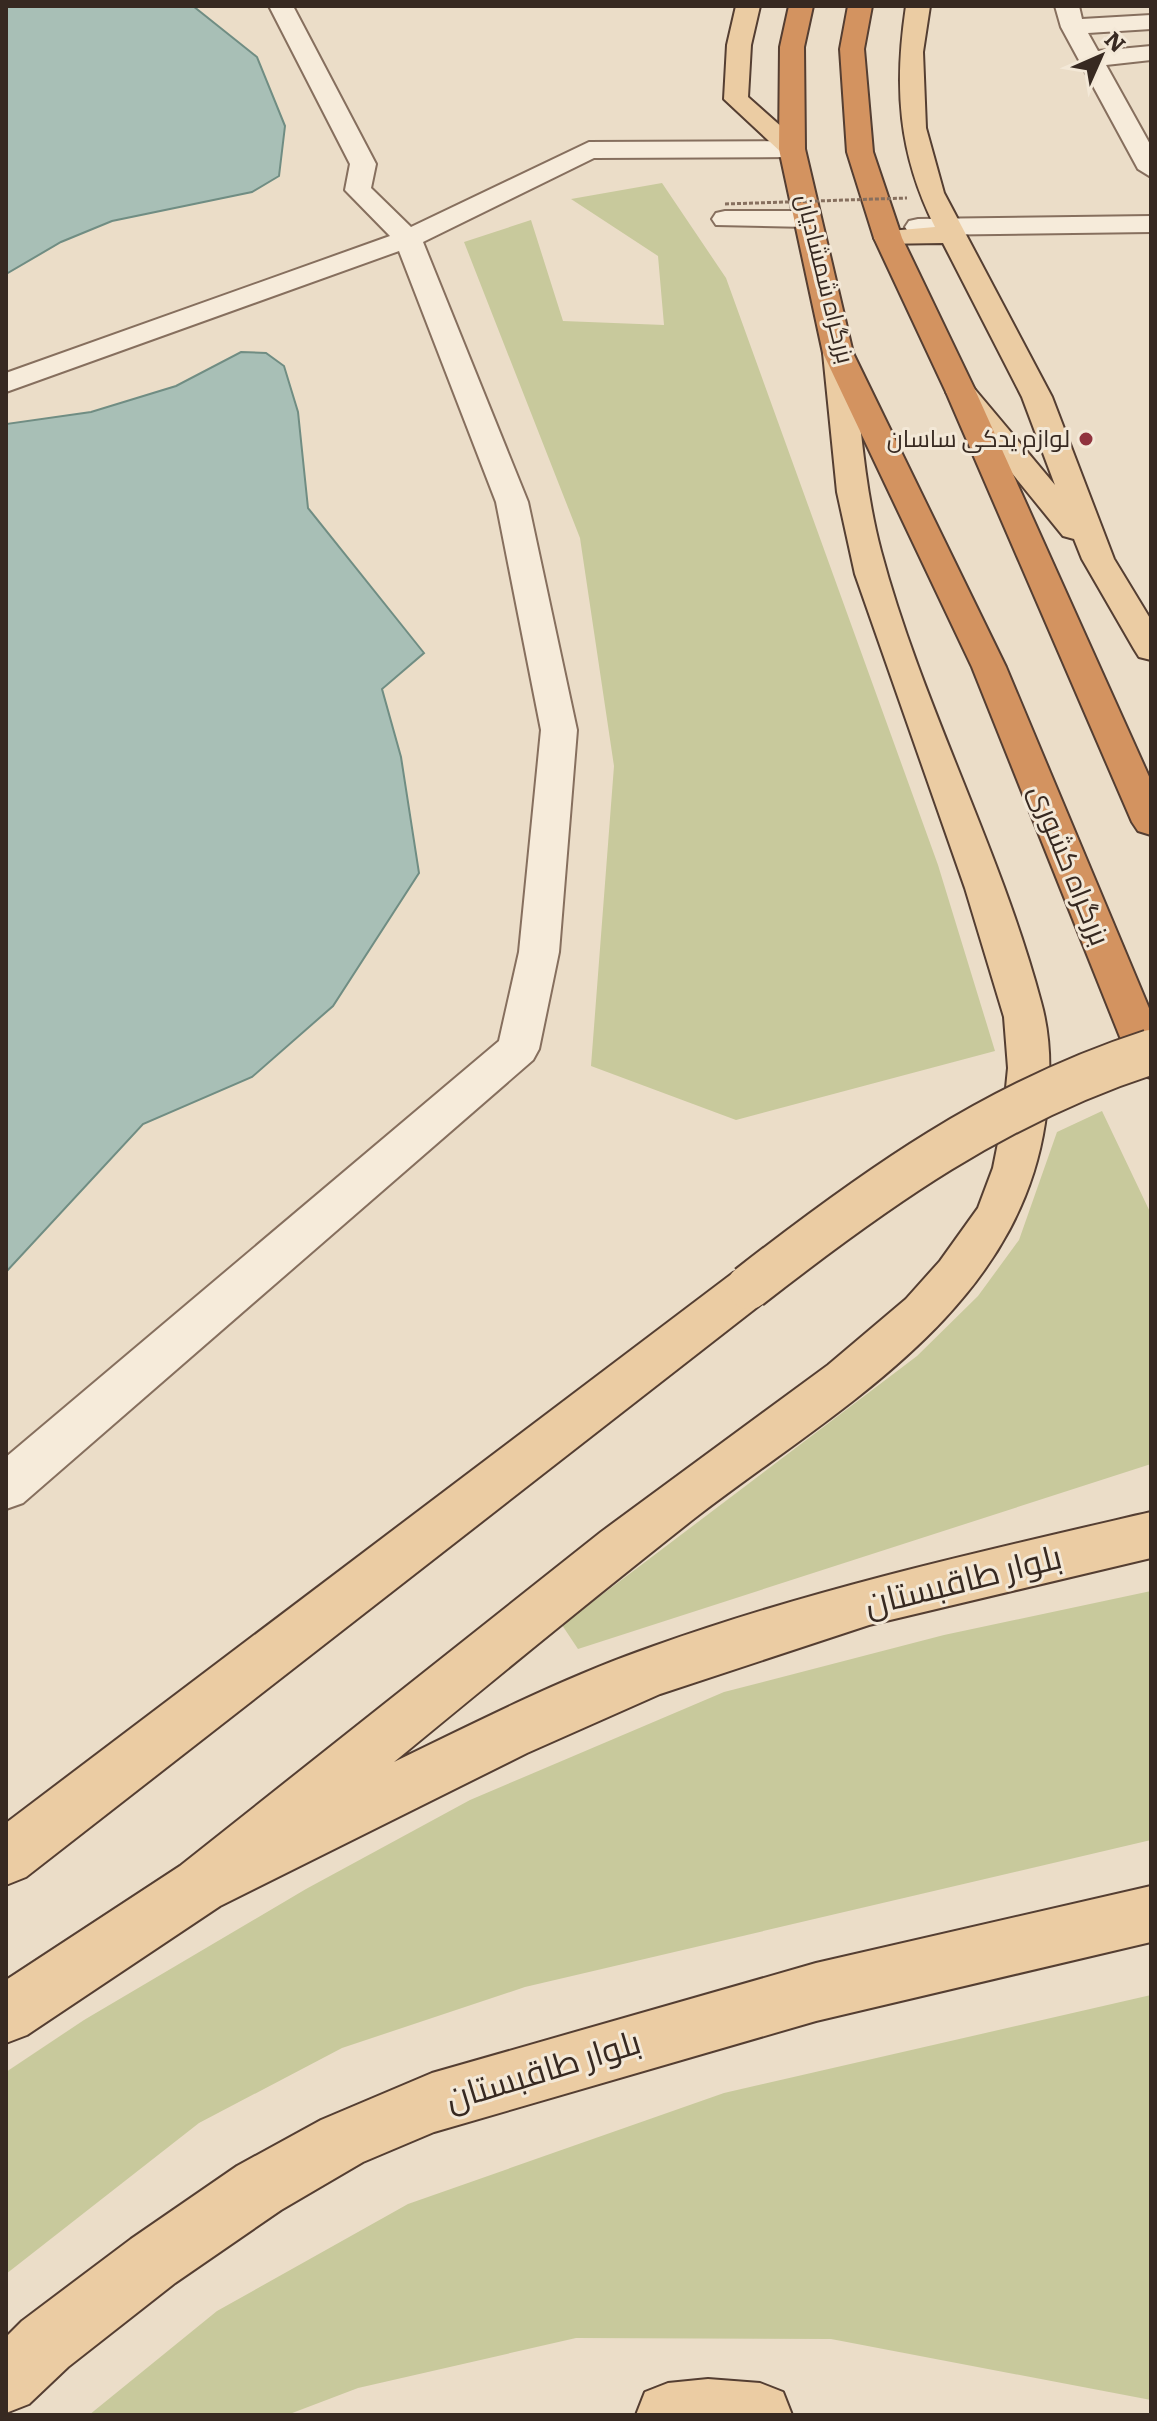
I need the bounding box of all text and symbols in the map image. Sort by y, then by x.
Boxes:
north arrow [1061,16,1141,96]
text: N [1098,23,1134,59]
street label: بزرگراه شمشادیان [789,190,865,367]
place label: لوازم یدکی ساسان [887,419,1070,455]
marker: لوازم یدکی ساسان [1077,430,1095,448]
street label: بزرگراه کشوری [1020,777,1123,951]
street label: بلوار طاقبستان [858,1528,1066,1626]
street label: بلوار طاقبستان [438,2014,646,2121]

